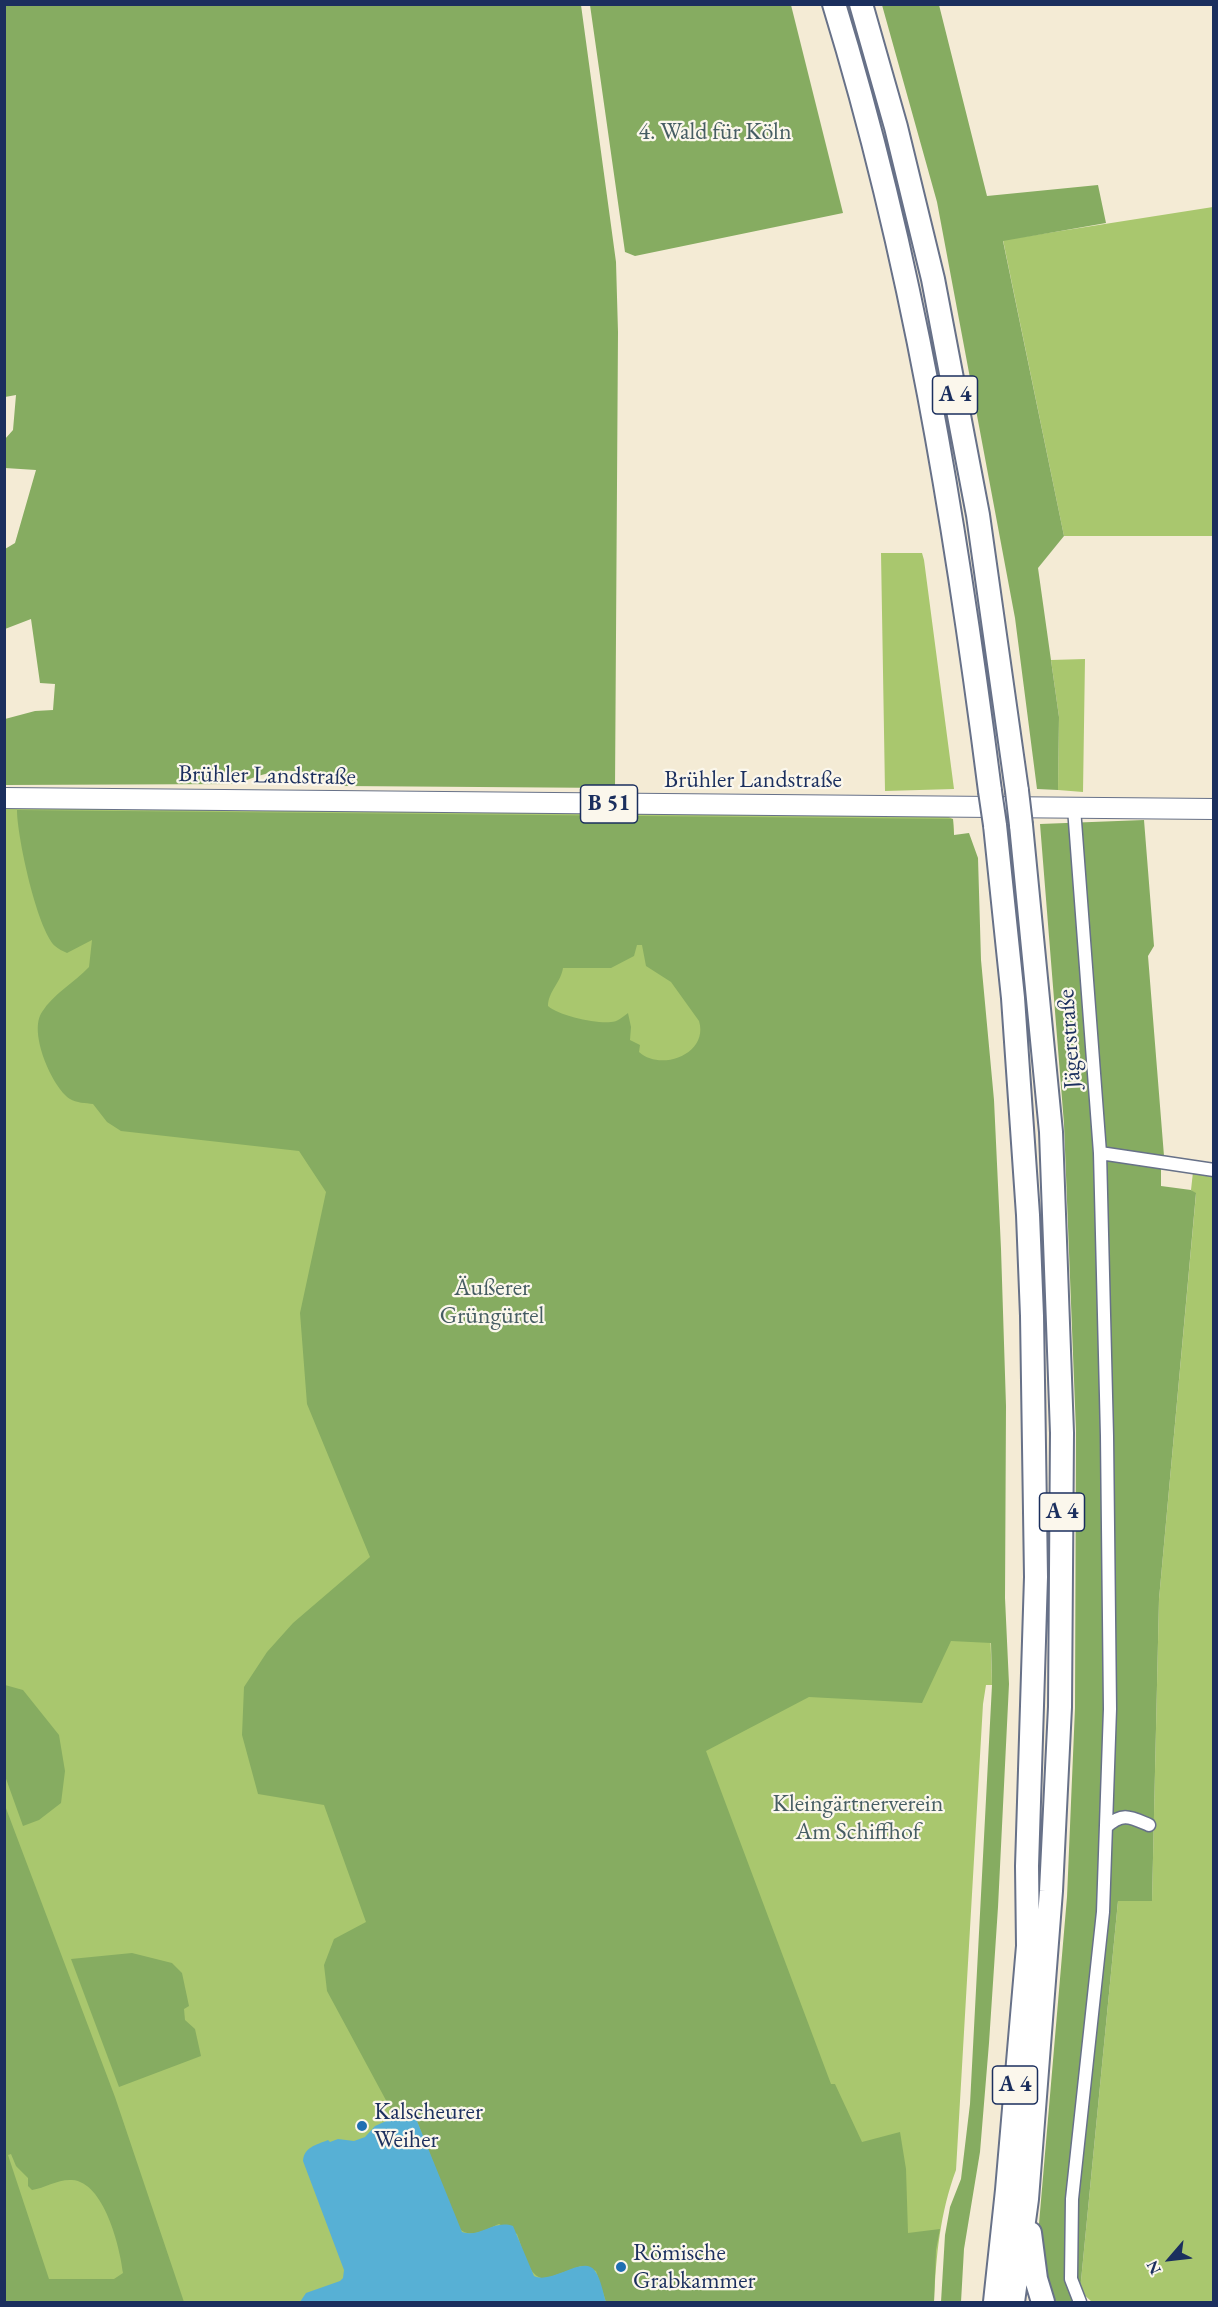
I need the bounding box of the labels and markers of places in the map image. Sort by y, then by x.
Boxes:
place label: Kalscheurer Weiher [374,2098,483,2154]
marker: Kalscheurer Weiher [355,2119,369,2133]
place label: Römische Grabkammer [633,2239,756,2295]
marker: Römische Grabkammer [614,2260,628,2274]

